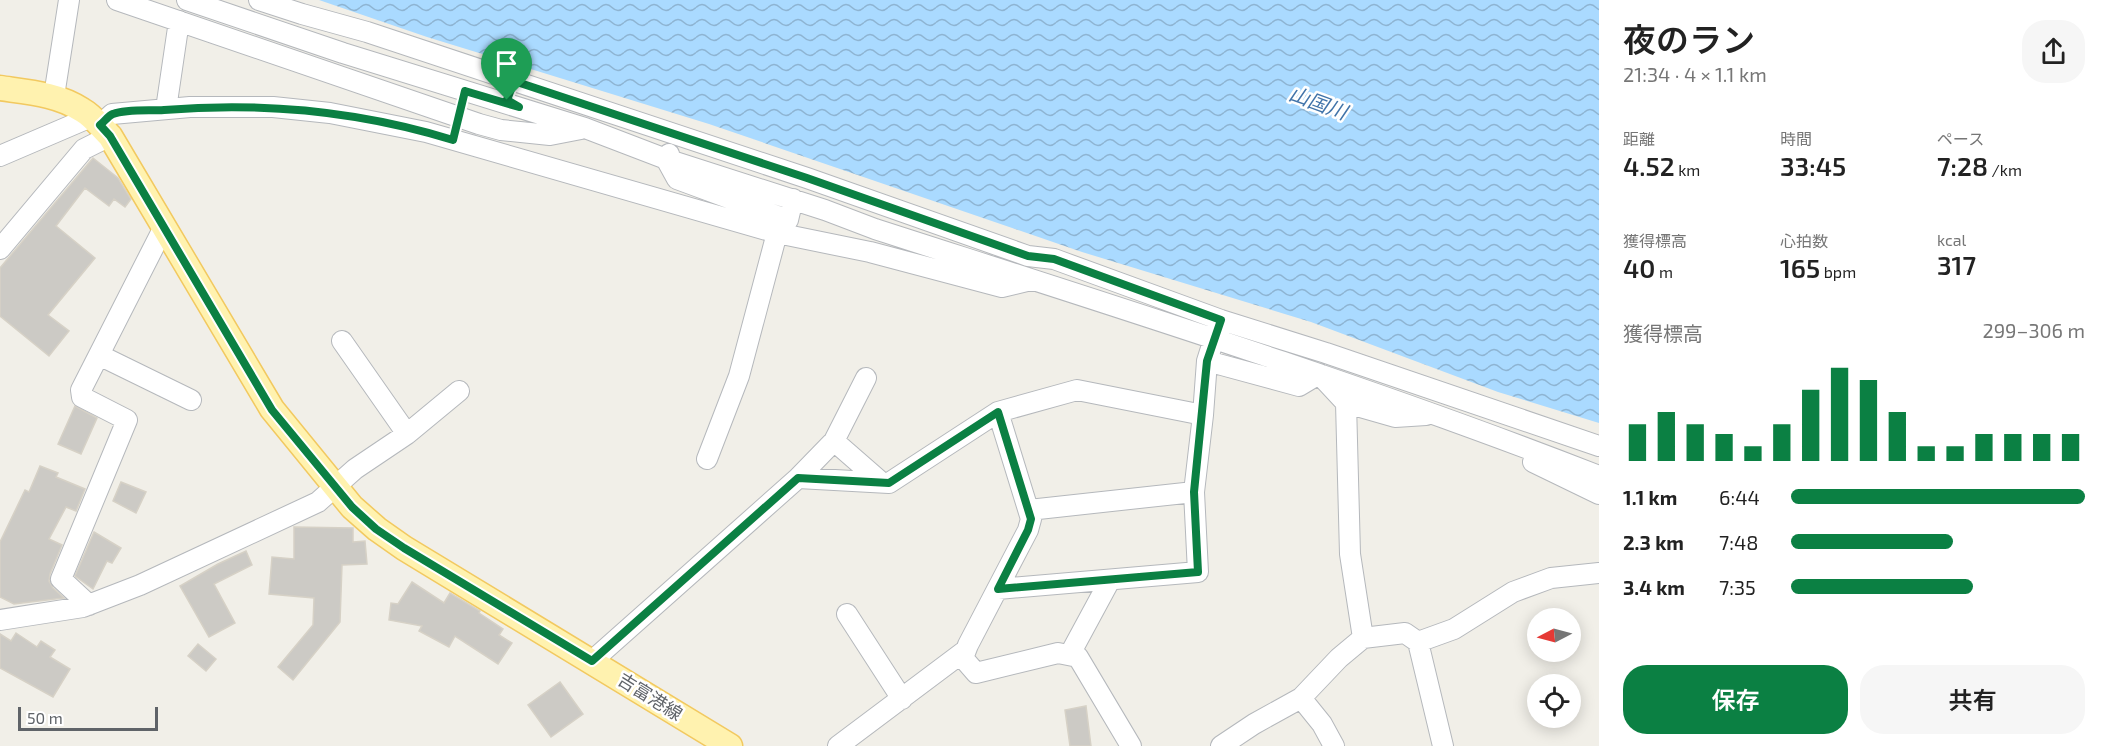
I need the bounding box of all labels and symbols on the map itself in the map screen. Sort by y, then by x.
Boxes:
pin [481,38,532,100]
water label: 山国川 [1286,81,1353,124]
north arrow [1527,608,1581,662]
street label: 吉富港線 [614,668,687,725]
scale bar [18,704,158,732]

